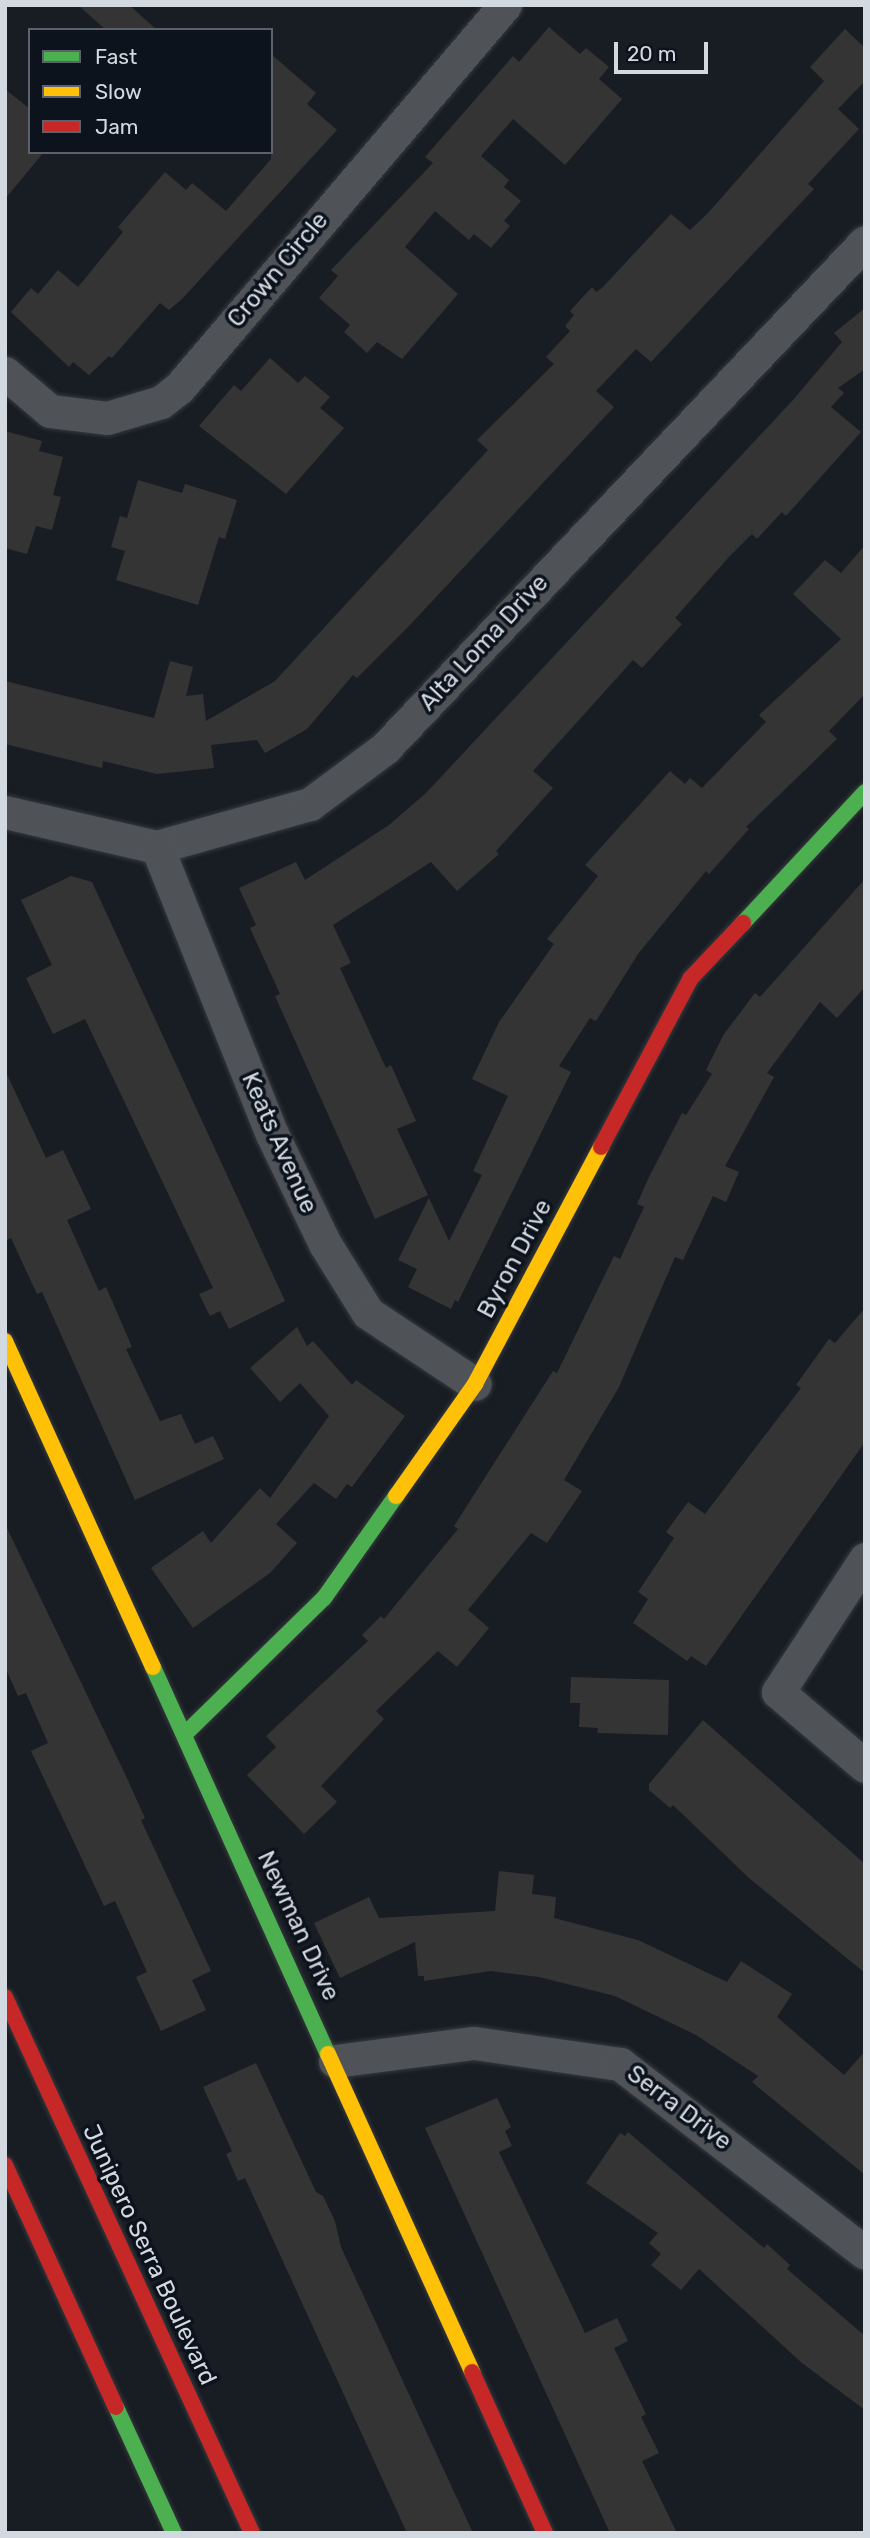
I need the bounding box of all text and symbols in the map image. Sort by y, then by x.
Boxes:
legend [28,28,273,154]
scale bar [618,28,712,72]
text: 20 m [627,41,676,66]
text: Fast [95,44,137,69]
text: Slow [95,79,142,104]
text: Jam [95,114,139,139]
street label: Crown Circle [222,207,334,333]
street label: Alta Loma Drive [414,569,554,717]
street label: Keats Avenue [235,1068,323,1218]
street label: Byron Drive [472,1195,558,1323]
street label: Newman Drive [251,1847,345,2005]
street label: Serra Drive [621,2059,737,2157]
street label: Junipero Serra Boulevard [76,2120,222,2390]

